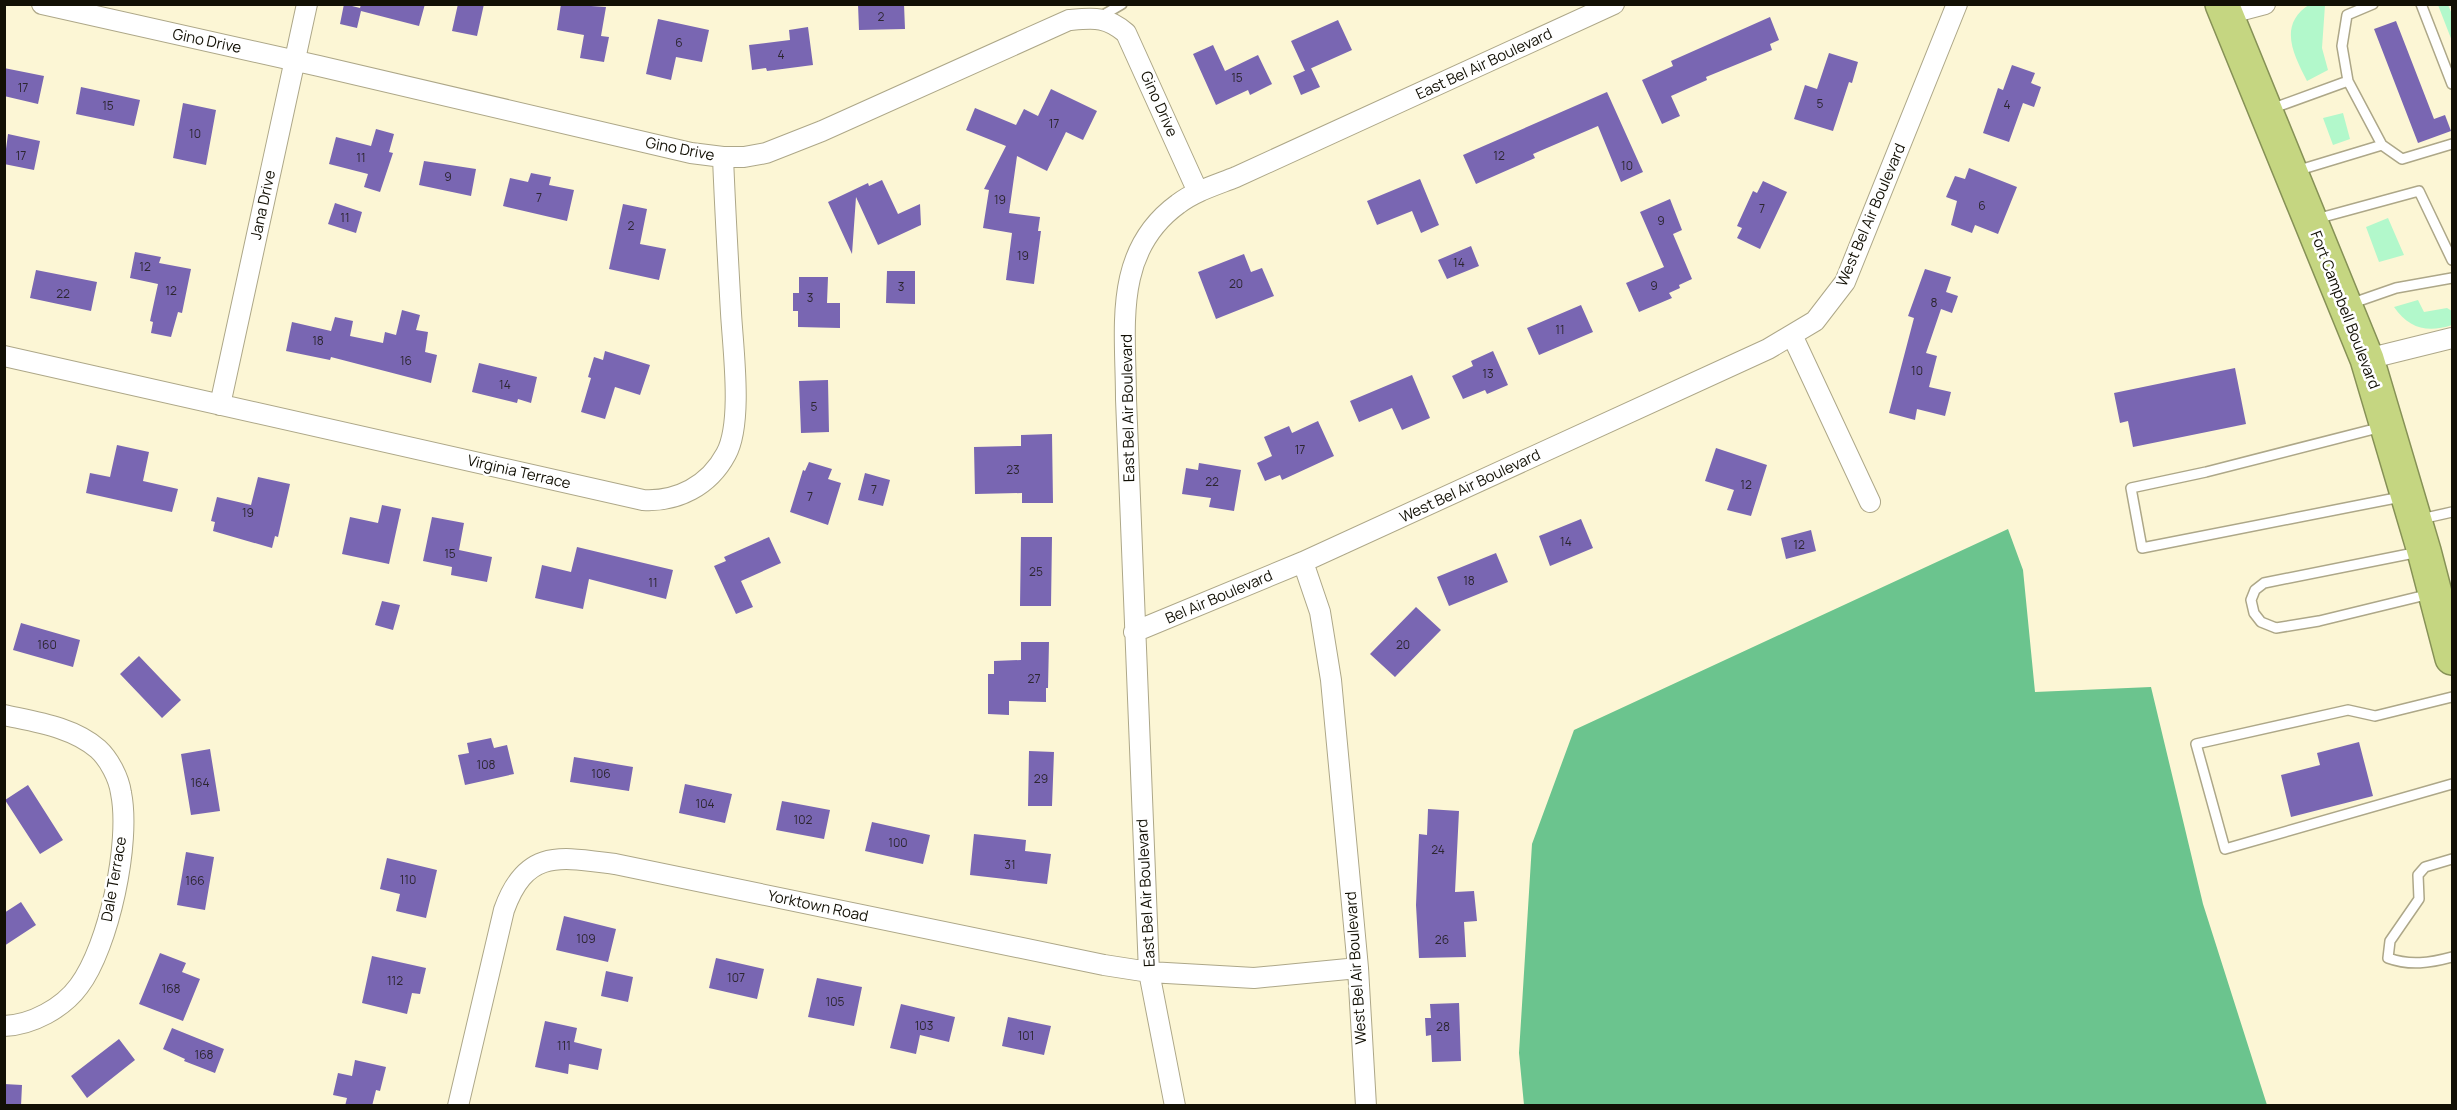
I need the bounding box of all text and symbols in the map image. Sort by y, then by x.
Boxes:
house number: 2 [878,8,885,25]
street label: Gino Drive [171,23,244,58]
street label: East Bel Air Boulevard [1412,23,1555,104]
house number: 6 [675,34,683,51]
house number: 4 [777,46,785,63]
street label: Gino Drive [1136,68,1183,140]
house number: 15 [1231,69,1243,86]
house number: 17 [18,79,28,96]
house number: 5 [1817,95,1824,112]
house number: 4 [2003,96,2011,113]
house number: 15 [102,97,114,114]
house number: 17 [1049,115,1059,132]
house number: 10 [189,125,201,142]
street label: Gino Drive [644,132,717,166]
street label: West Bel Air Boulevard [1831,140,1910,289]
house number: 17 [16,147,26,164]
house number: 12 [1493,147,1505,164]
house number: 11 [356,149,366,166]
house number: 10 [1621,157,1633,174]
street label: Jana Drive [245,168,280,242]
house number: 9 [444,168,452,185]
house number: 7 [536,189,542,206]
house number: 19 [994,191,1006,208]
house number: 6 [1978,197,1986,214]
house number: 7 [1759,200,1765,217]
house number: 11 [340,209,350,226]
house number: 9 [1657,212,1665,229]
house number: 2 [628,217,635,234]
street label: Fort Campbell Boulevard [2306,228,2385,392]
house number: 19 [1017,247,1029,264]
house number: 14 [1453,254,1465,271]
house number: 12 [139,258,151,275]
house number: 20 [1229,275,1243,292]
house number: 9 [1650,277,1658,294]
house number: 3 [898,278,904,295]
house number: 12 [165,282,177,299]
house number: 22 [56,285,70,302]
house number: 3 [807,289,813,306]
house number: 8 [1931,294,1938,311]
house number: 11 [1555,321,1565,338]
house number: 18 [312,332,324,349]
street label: East Bel Air Boulevard [1116,334,1139,482]
house number: 16 [400,352,412,369]
house number: 10 [1911,362,1923,379]
house number: 13 [1482,365,1494,382]
house number: 14 [499,376,511,393]
house number: 5 [811,398,818,415]
house number: 17 [1295,441,1305,458]
street label: West Bel Air Boulevard [1396,444,1544,527]
street label: Virginia Terrace [465,449,573,494]
house number: 23 [1006,461,1020,478]
house number: 22 [1205,473,1219,490]
house number: 12 [1740,476,1752,493]
house number: 7 [871,481,877,498]
house number: 7 [807,488,813,505]
house number: 19 [242,504,254,521]
house number: 14 [1560,533,1572,550]
house number: 12 [1793,536,1805,553]
house number: 15 [444,545,456,562]
house number: 25 [1029,563,1043,580]
street label: Bel Air Boulevard [1162,565,1276,629]
house number: 18 [1463,572,1475,589]
house number: 11 [648,574,658,591]
house number: 160 [37,636,57,653]
house number: 20 [1396,636,1410,653]
house number: 27 [1028,670,1040,687]
house number: 108 [477,756,496,773]
house number: 106 [591,765,611,782]
house number: 29 [1034,770,1048,787]
house number: 164 [190,774,210,791]
house number: 104 [695,795,715,812]
house number: 102 [794,811,813,828]
street label: East Bel Air Boulevard [1131,818,1160,968]
house number: 100 [888,834,908,851]
street label: Dale Terrace [96,835,131,923]
house number: 24 [1431,841,1445,858]
house number: 31 [1004,856,1016,873]
house number: 110 [400,871,416,888]
house number: 166 [185,872,205,889]
street label: Yorktown Road [766,885,870,926]
street label: West Bel Air Boulevard [1340,891,1371,1045]
house number: 109 [576,930,596,947]
house number: 26 [1435,931,1449,948]
house number: 107 [727,969,745,986]
house number: 112 [387,972,403,989]
house number: 168 [161,980,181,997]
house number: 105 [826,993,845,1010]
house number: 103 [915,1017,933,1034]
house number: 28 [1436,1018,1450,1035]
house number: 101 [1018,1027,1034,1044]
house number: 111 [557,1037,571,1054]
house number: 168 [194,1046,214,1063]

